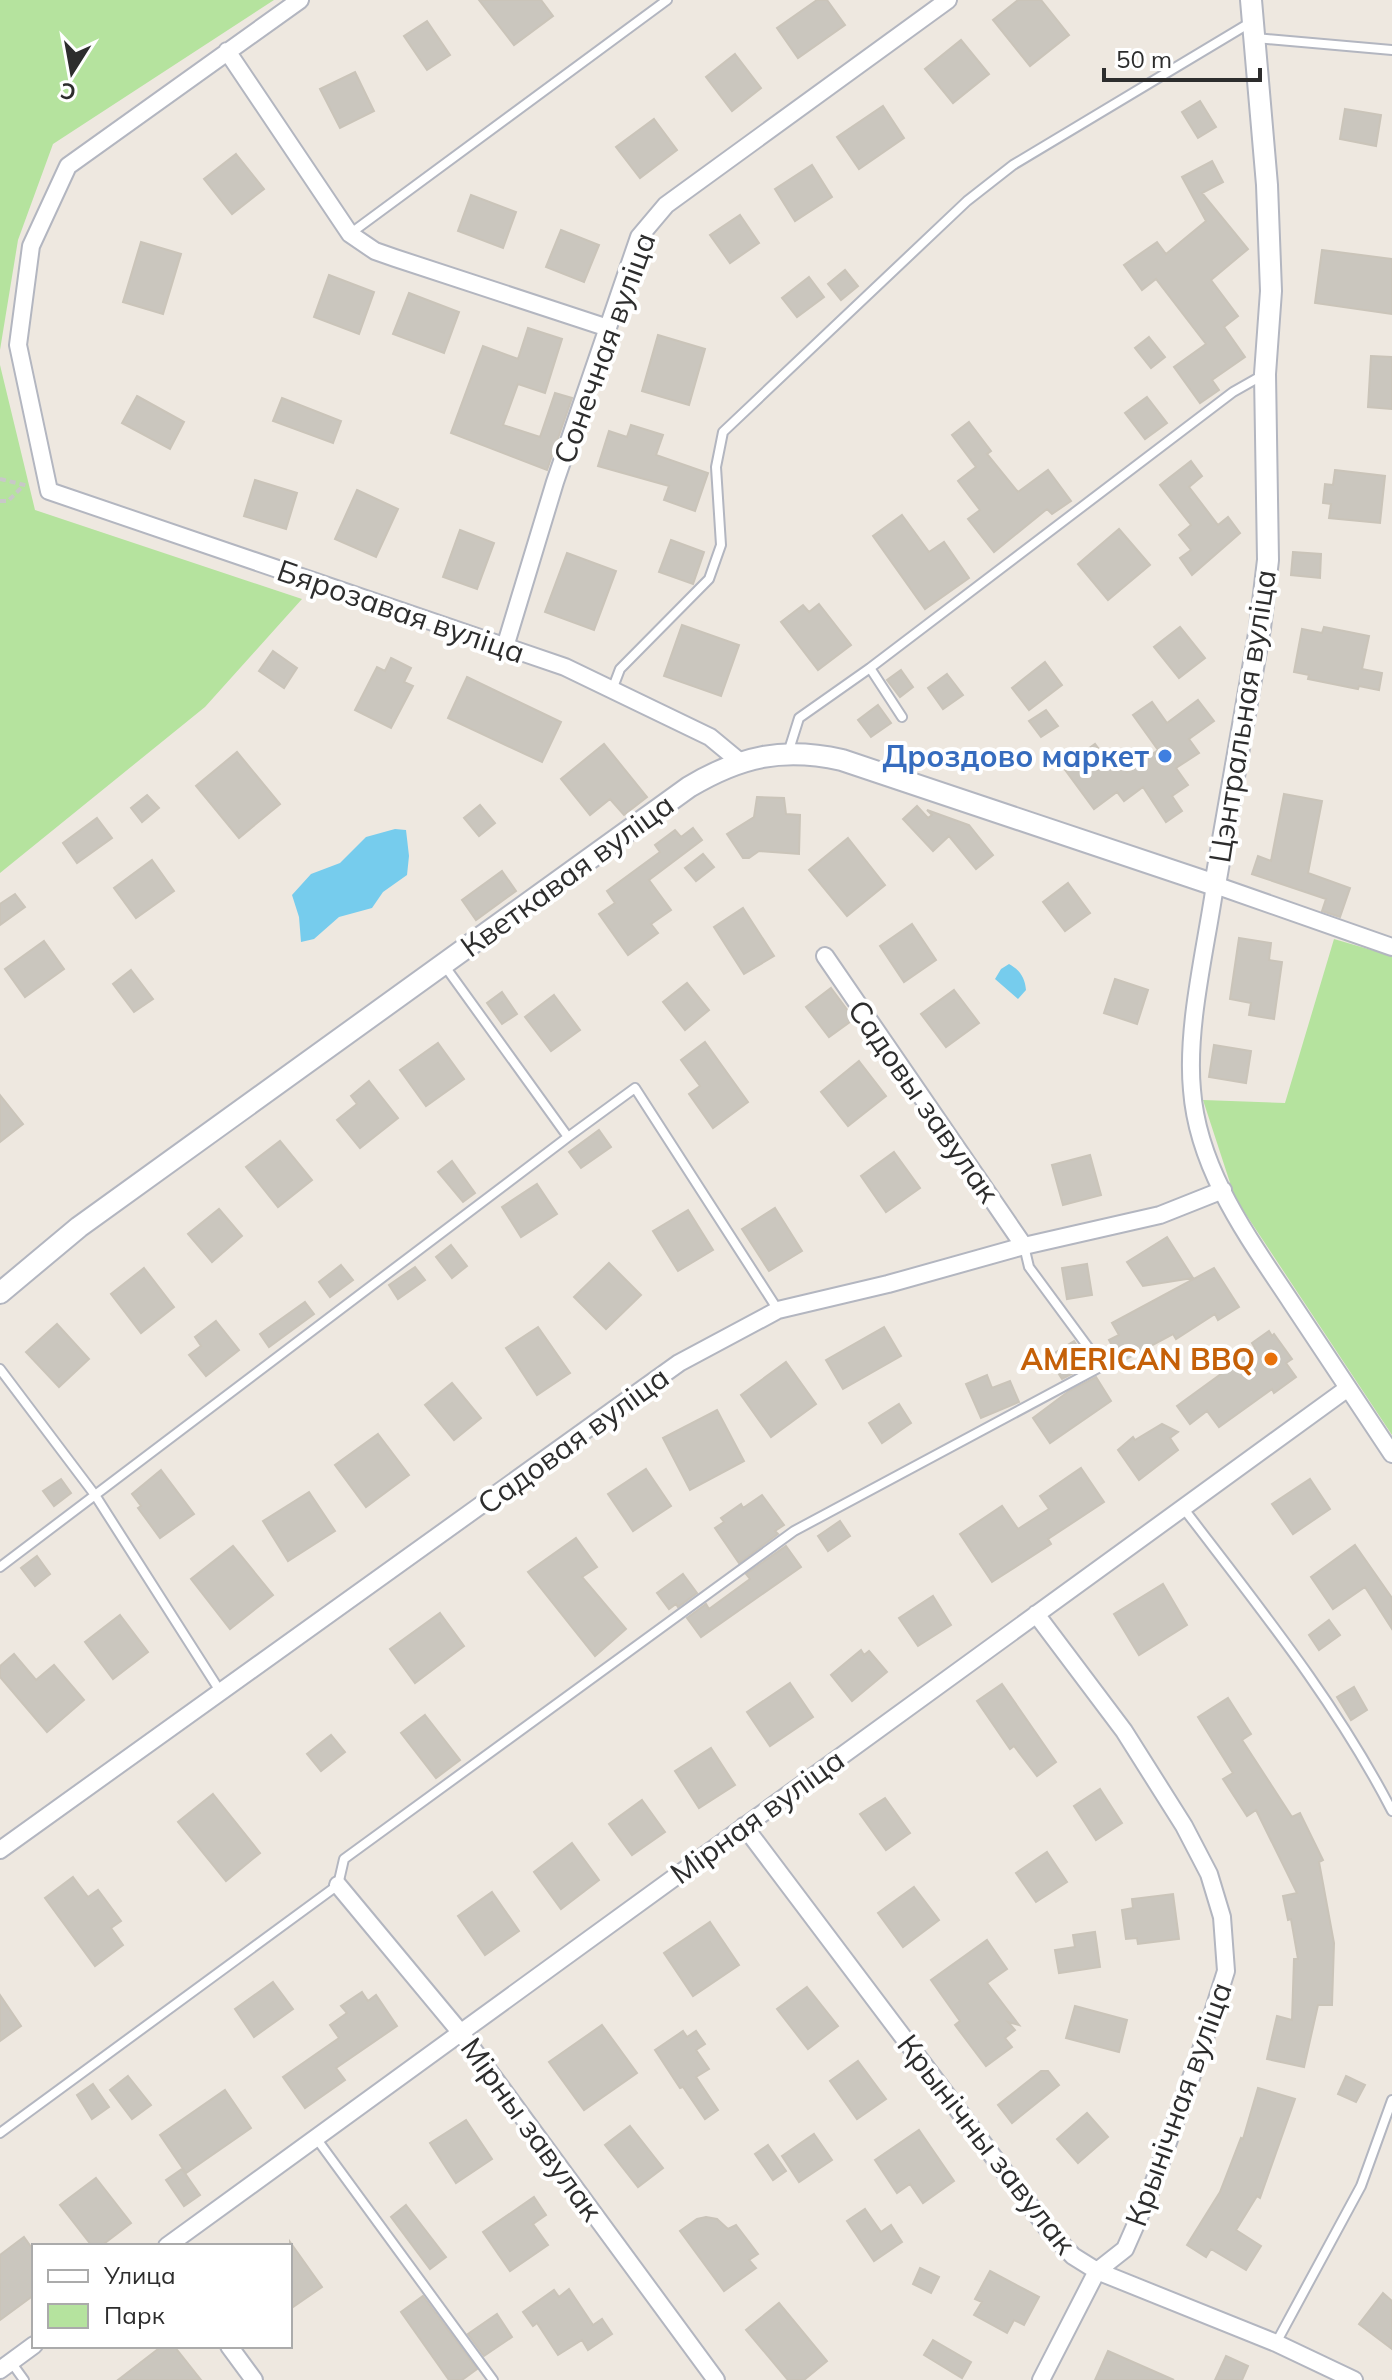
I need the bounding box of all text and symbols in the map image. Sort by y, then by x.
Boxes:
north arrow [32,32,112,112]
scale bar [1104,32,1260,82]
text: 50 m [1116,44,1172,74]
text: С [58,76,78,107]
street label: Сонечная вуліца [545,227,663,469]
street label: Бярозавая вуліца [272,551,530,671]
street label: Цэнтральная вуліца [1200,567,1284,865]
place label: Дроздово маркет [883,737,1149,775]
marker: Дроздово маркет [1156,747,1174,765]
street label: Кветкавая вуліца [453,785,681,965]
street label: Садовы завулак [840,992,1009,1210]
place label: AMERICAN BBQ [1020,1340,1255,1378]
marker: AMERICAN BBQ [1262,1350,1280,1368]
street label: Садовая вуліца [470,1358,676,1522]
street label: Мірная вуліца [663,1740,851,1892]
street label: Крынічная вуліца [1116,1977,1240,2231]
street label: Крынічны завулак [889,2027,1085,2262]
street label: Мірны завулак [453,2030,612,2229]
legend [32,2244,292,2348]
text: Улица [103,2260,176,2290]
text: Парк [104,2300,165,2330]

